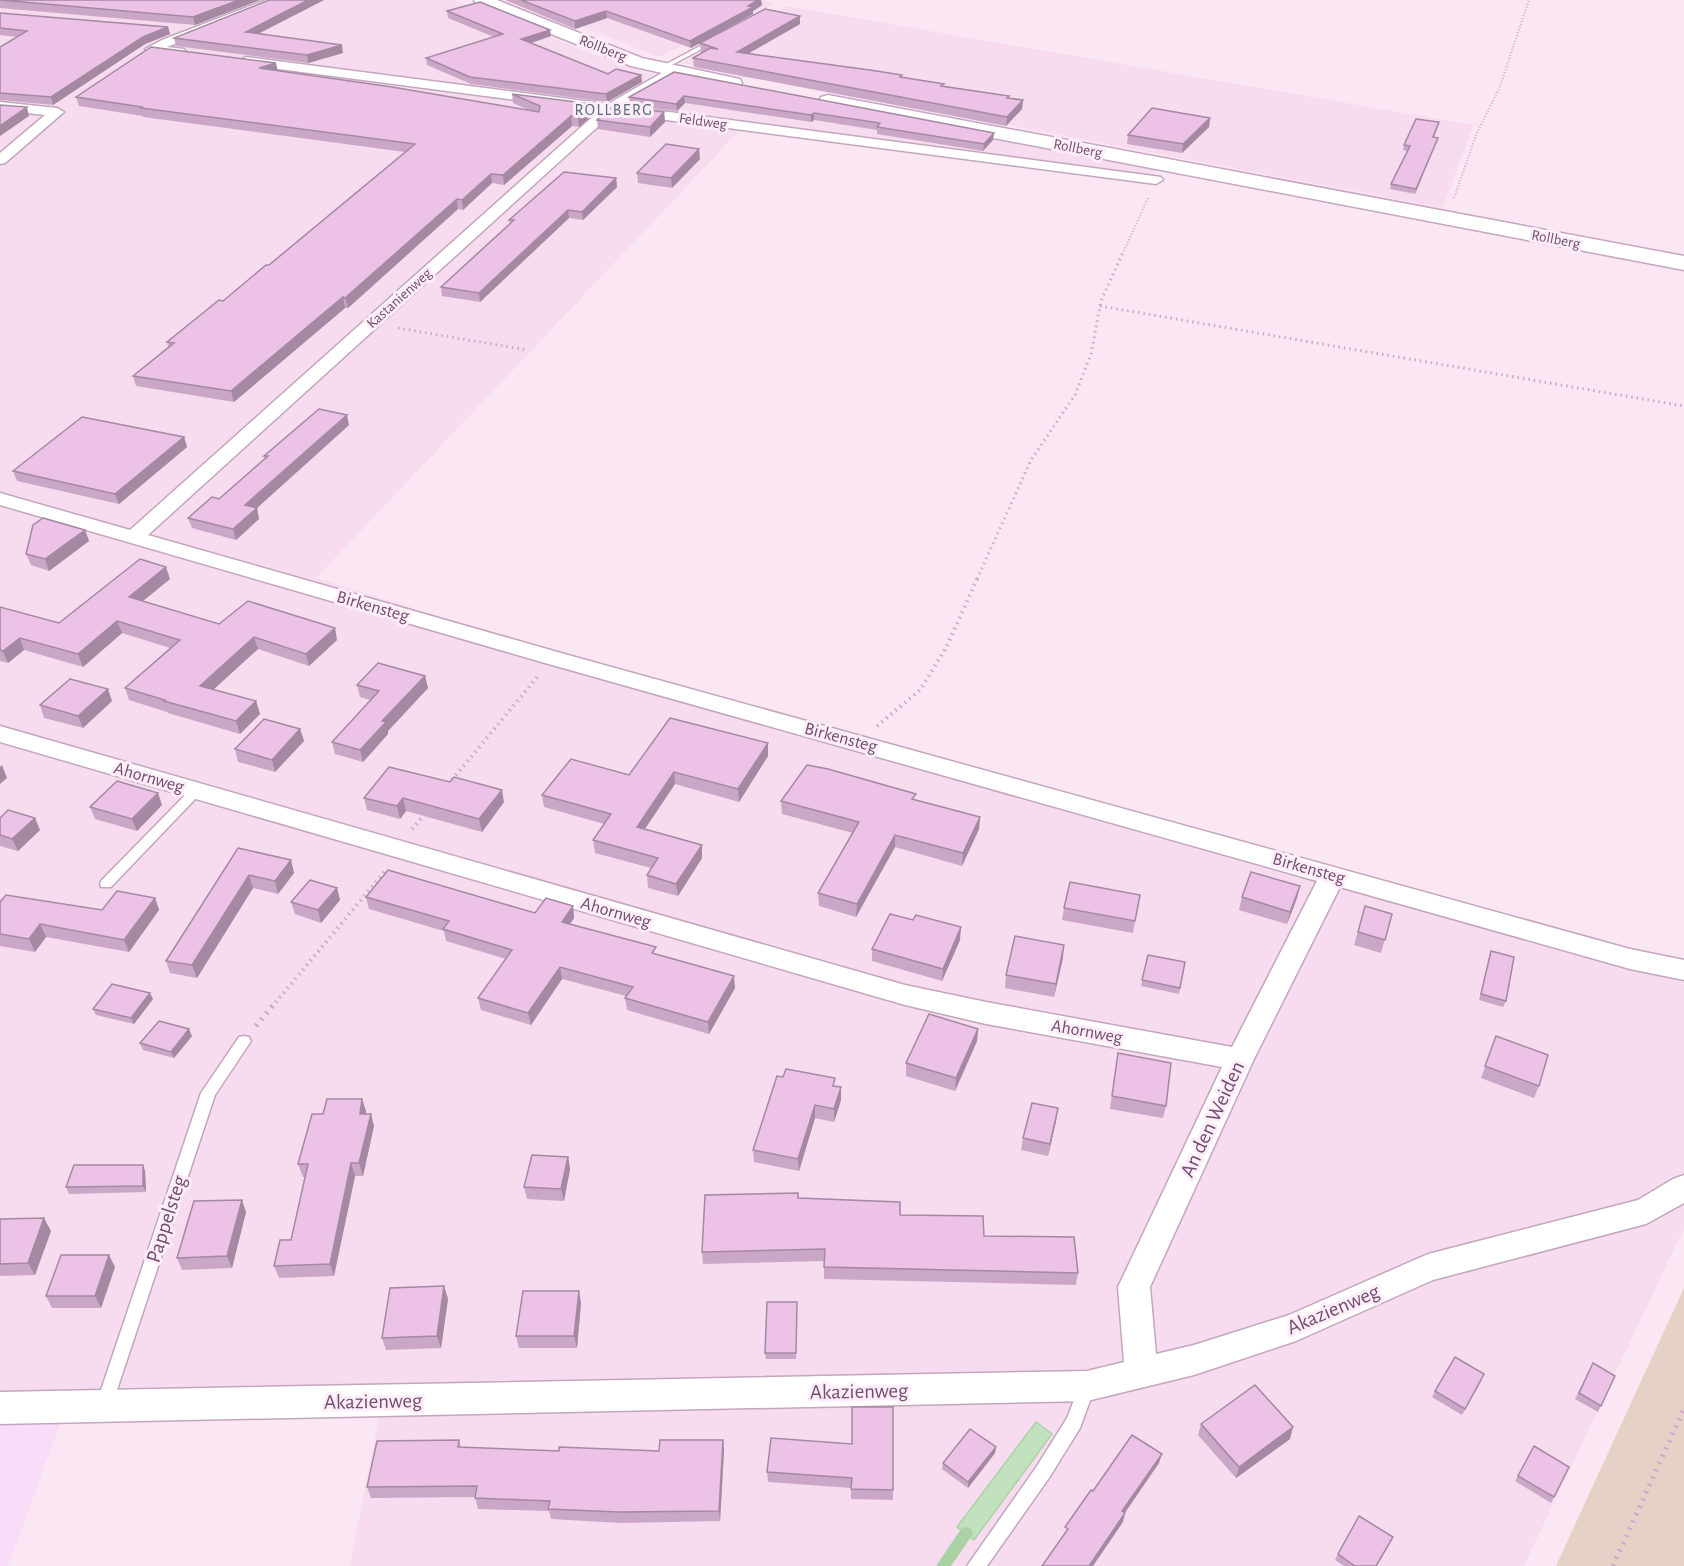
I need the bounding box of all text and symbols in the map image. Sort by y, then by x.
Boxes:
street label: Rollberg [577,33,629,65]
district label: ROLLBERG [575,102,653,118]
street label: Feldweg [678,111,729,132]
street label: Rollberg [1052,136,1104,161]
street label: Rollberg [1530,227,1582,252]
street label: Kastanienweg [364,265,435,331]
street label: Birkensteg [334,588,411,626]
street label: Birkensteg [802,720,879,756]
street label: Ahornweg [112,759,186,797]
street label: Birkensteg [1270,850,1347,888]
street label: Ahornweg [579,894,653,932]
street label: Ahornweg [1050,1017,1124,1047]
street label: An den Weiden [1177,1058,1248,1180]
street label: Pappelsteg [143,1172,191,1265]
street label: Akazienweg [1284,1280,1383,1338]
street label: Akazienweg [810,1380,909,1403]
street label: Akazienweg [324,1390,423,1413]

